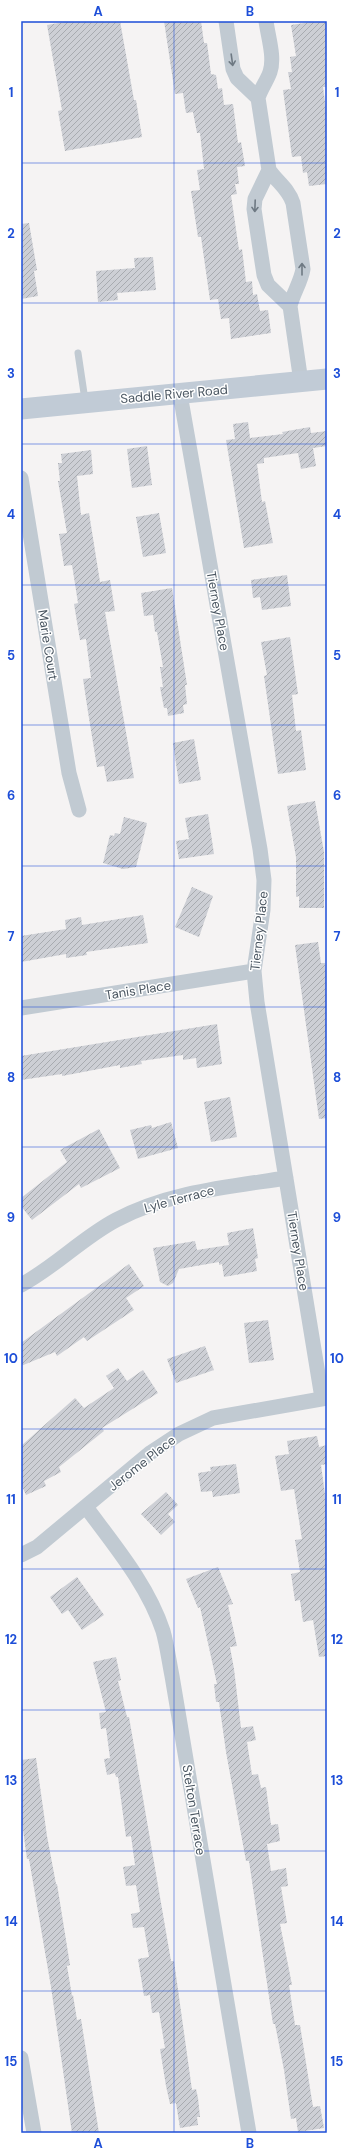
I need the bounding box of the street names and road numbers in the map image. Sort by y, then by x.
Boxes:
street label: Saddle River Road [119,381,229,407]
street label: Tierney Place [203,570,233,652]
street label: Marie Court [34,609,62,681]
street label: Tierney Place [246,890,272,972]
street label: Tanis Place [104,976,172,1004]
street label: Lyle Terrace [142,1181,216,1217]
street label: Tierney Place [283,1210,313,1292]
street label: Jerome Place [105,1431,179,1495]
street label: Stelton Terrace [178,1764,210,1856]

